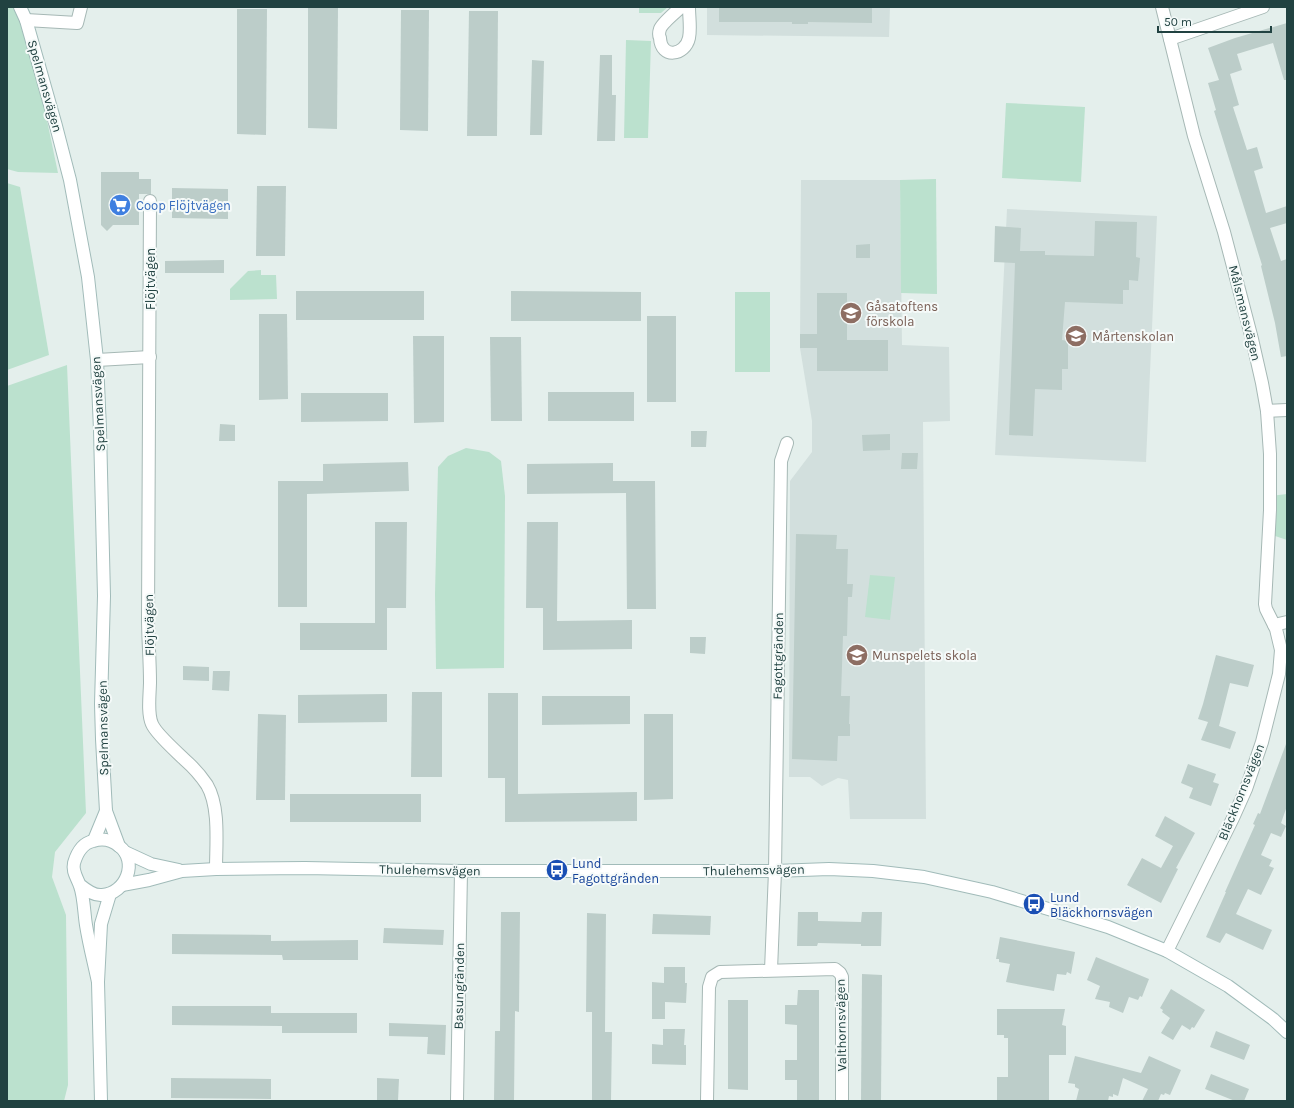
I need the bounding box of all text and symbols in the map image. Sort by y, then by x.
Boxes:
scale bar [1158,8,1271,34]
text: 50 m [1164,15,1192,29]
street label: Spelmansvägen [25,38,65,134]
supermarket icon: Coop Flöjtvägen [107,192,133,218]
place label: Coop Flöjtvägen [136,198,231,213]
street label: Flöjtvägen [143,248,158,310]
street label: Målsmansvägen [1226,264,1264,362]
place label: Gåsatoftens förskola [866,299,938,329]
school or university icon: Gåsatoftens förskola [838,300,864,326]
school or university icon: Mårtenskolan [1063,323,1089,349]
place label: Mårtenskolan [1092,329,1174,344]
street label: Spelmansvägen [88,356,108,452]
street label: Flöjtvägen [141,594,157,656]
street label: Fagottgränden [770,612,786,700]
school or university icon: Munspelets skola [844,642,870,668]
place label: Munspelets skola [872,648,977,663]
street label: Spelmansvägen [95,680,111,776]
street label: Bläckhornsvägen [1215,742,1267,842]
place label: Lund Fagottgränden [572,856,659,886]
bus stop icon: Lund Fagottgränden [544,857,570,883]
street label: Thulehemsvägen [379,862,481,878]
street label: Thulehemsvägen [703,862,805,878]
place label: Lund Bläckhornsvägen [1050,890,1153,920]
bus stop icon: Lund Bläckhornsvägen [1021,891,1047,917]
street label: Basungränden [451,942,467,1030]
street label: Valthornsvägen [833,979,849,1071]

